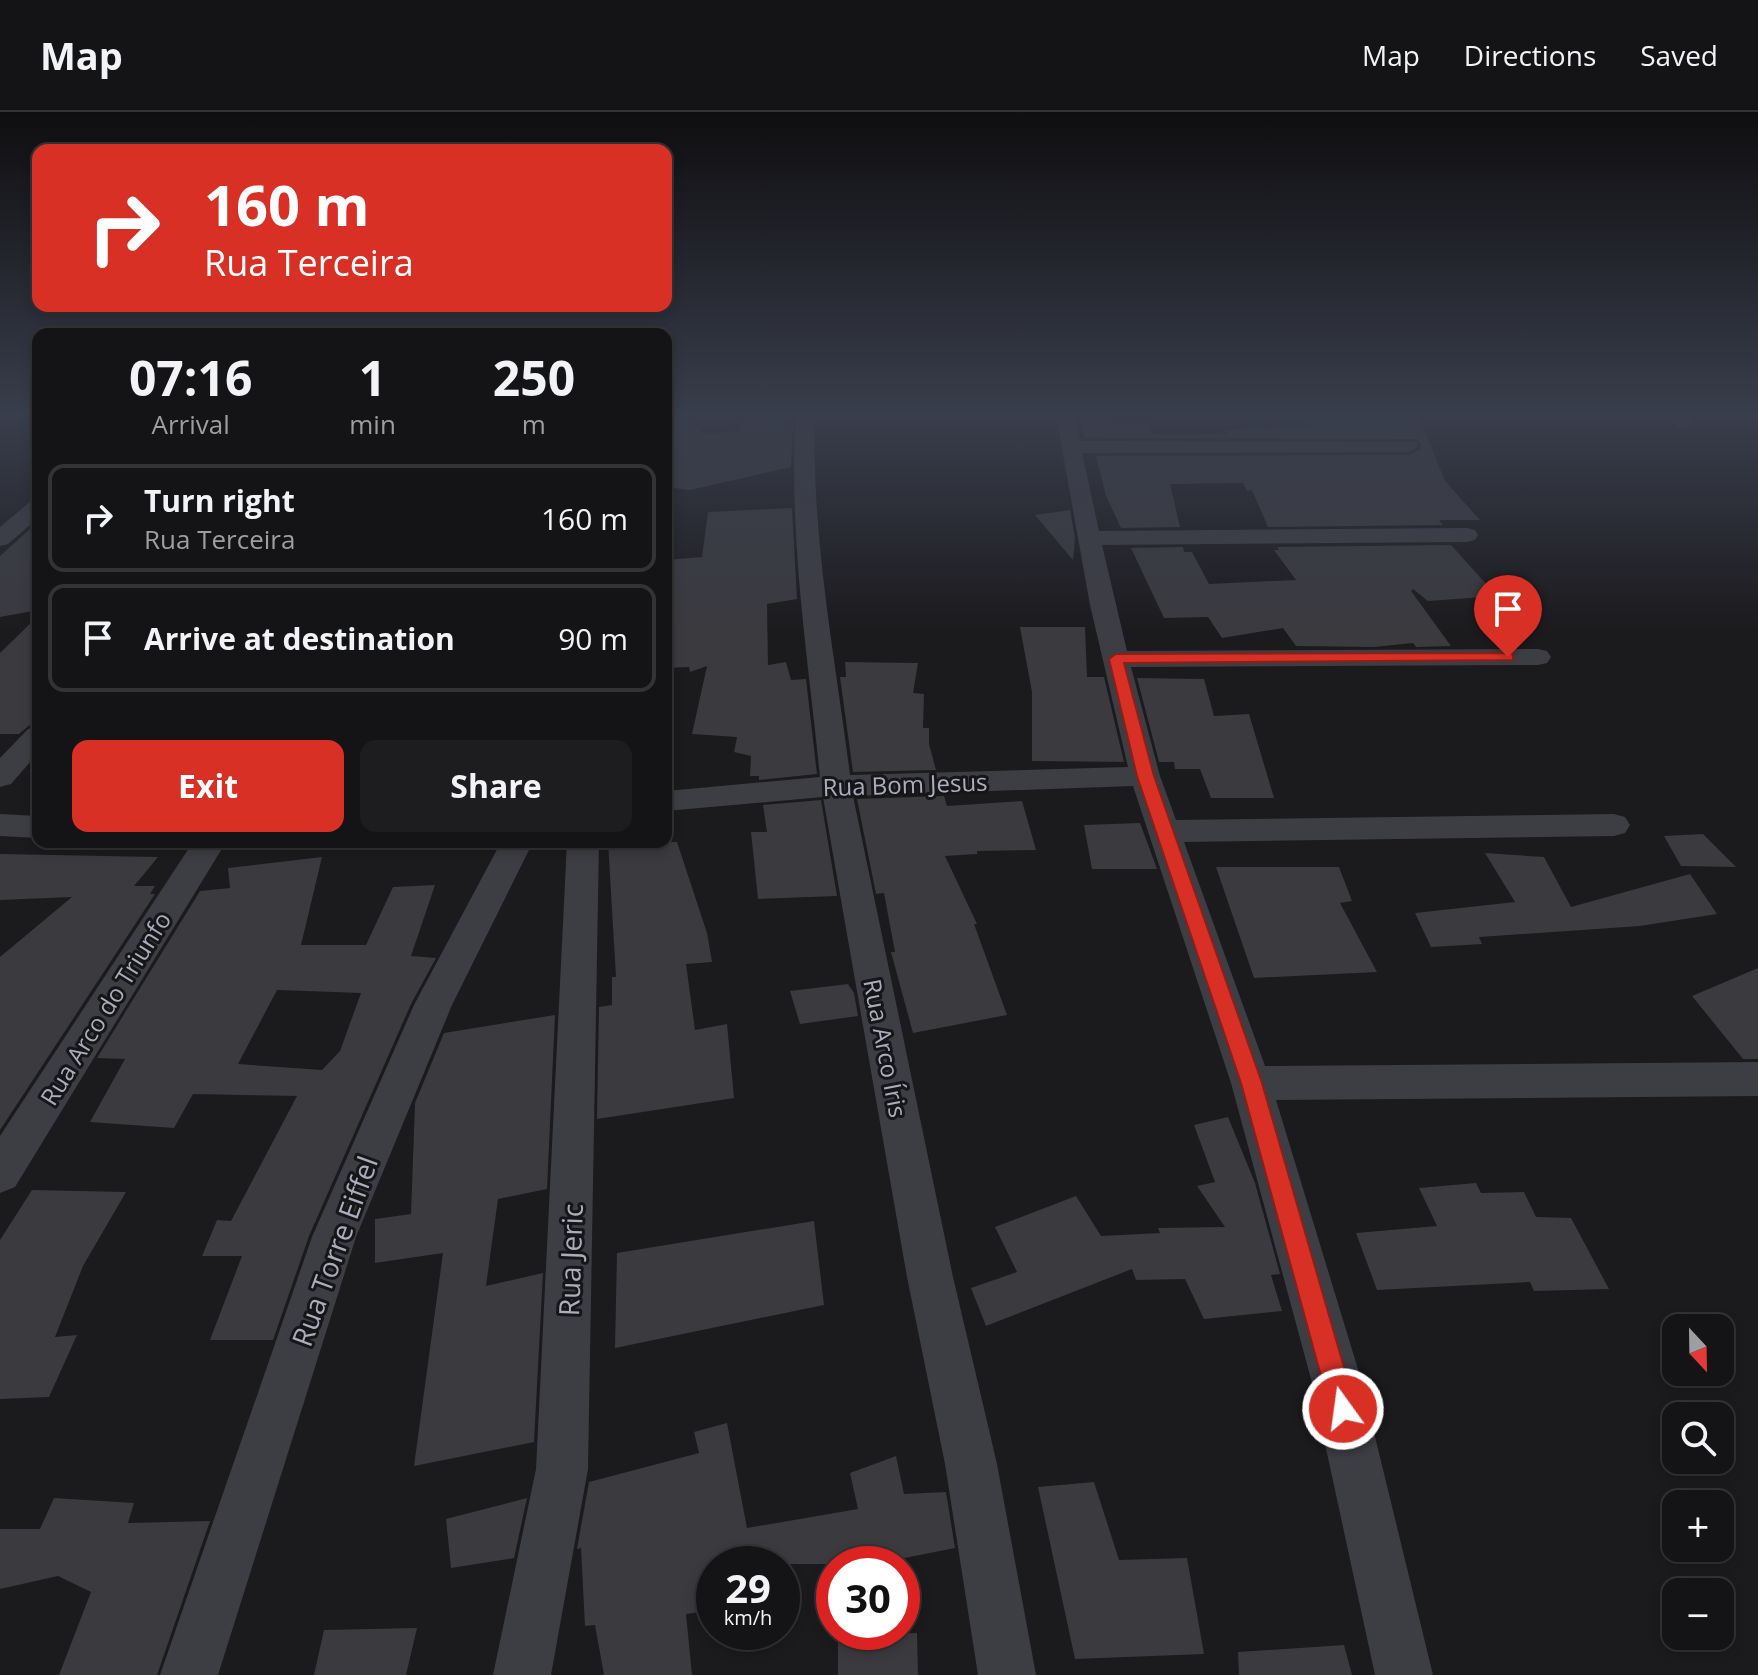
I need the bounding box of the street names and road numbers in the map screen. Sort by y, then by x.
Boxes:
street label: Rua Bom Jesus [822,765,988,803]
street label: Rua Arco do Triunfo [32,905,178,1111]
street label: Rua Arco Íris [856,976,916,1120]
street label: Rua Torre Eiffel [282,1151,386,1351]
street label: Rua Jeric [549,1203,591,1317]

